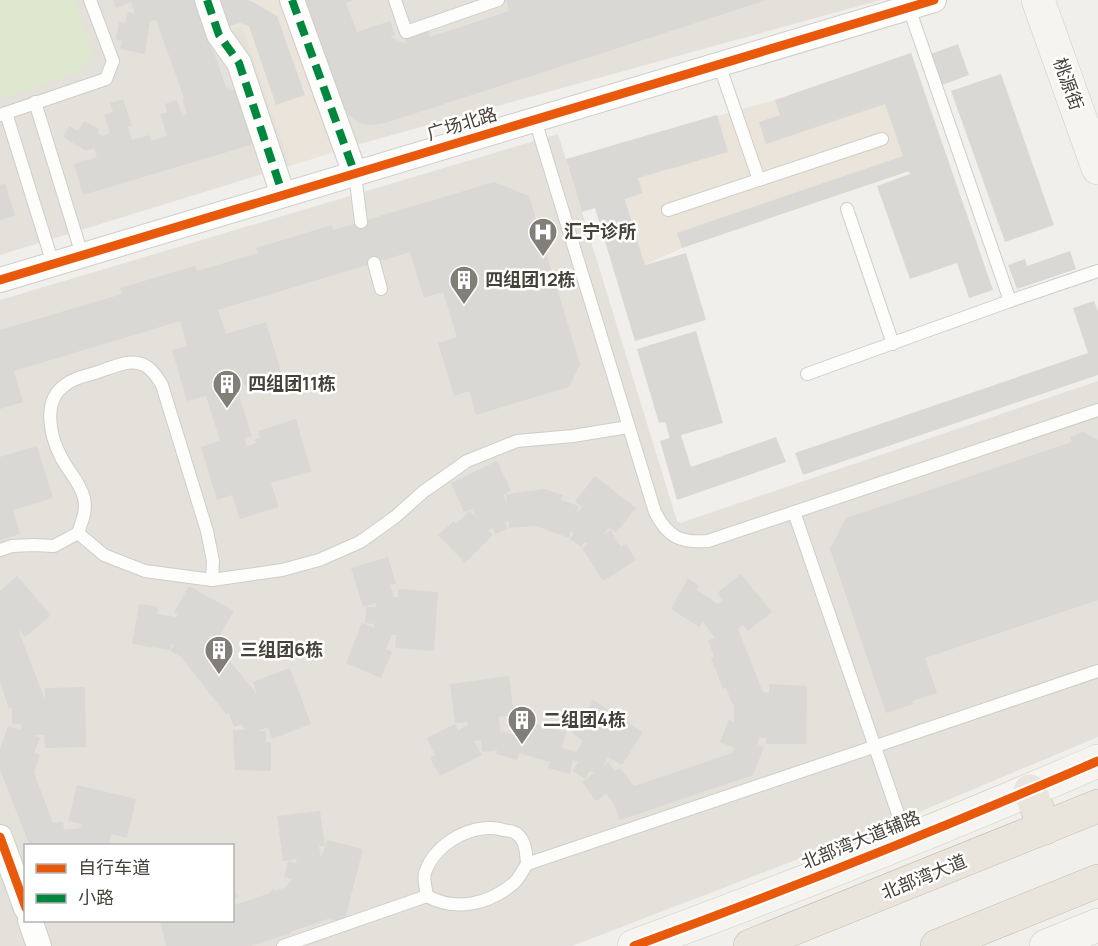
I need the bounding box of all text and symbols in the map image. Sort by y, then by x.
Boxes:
street label: 桃源街 [1048,54,1089,113]
street label: 广场北路 [424,101,500,145]
hospital icon: 汇宁诊所 [527,216,559,258]
place label: 汇宁诊所 [564,219,636,243]
building icon: 四组团12栋 [448,264,480,306]
place label: 四组团12栋 [485,267,576,291]
building icon: 四组团11栋 [211,368,243,410]
place label: 四组团11栋 [248,371,336,395]
building icon: 三组团6栋 [203,634,235,676]
place label: 三组团6栋 [240,637,323,661]
building icon: 二组团4栋 [506,704,538,746]
place label: 二组团4栋 [543,707,626,731]
street label: 北部湾大道辅路 [798,804,924,874]
legend [24,844,234,922]
street label: 北部湾大道 [877,848,970,904]
text: 自行车道 [78,855,150,879]
text: 小路 [78,885,114,909]

